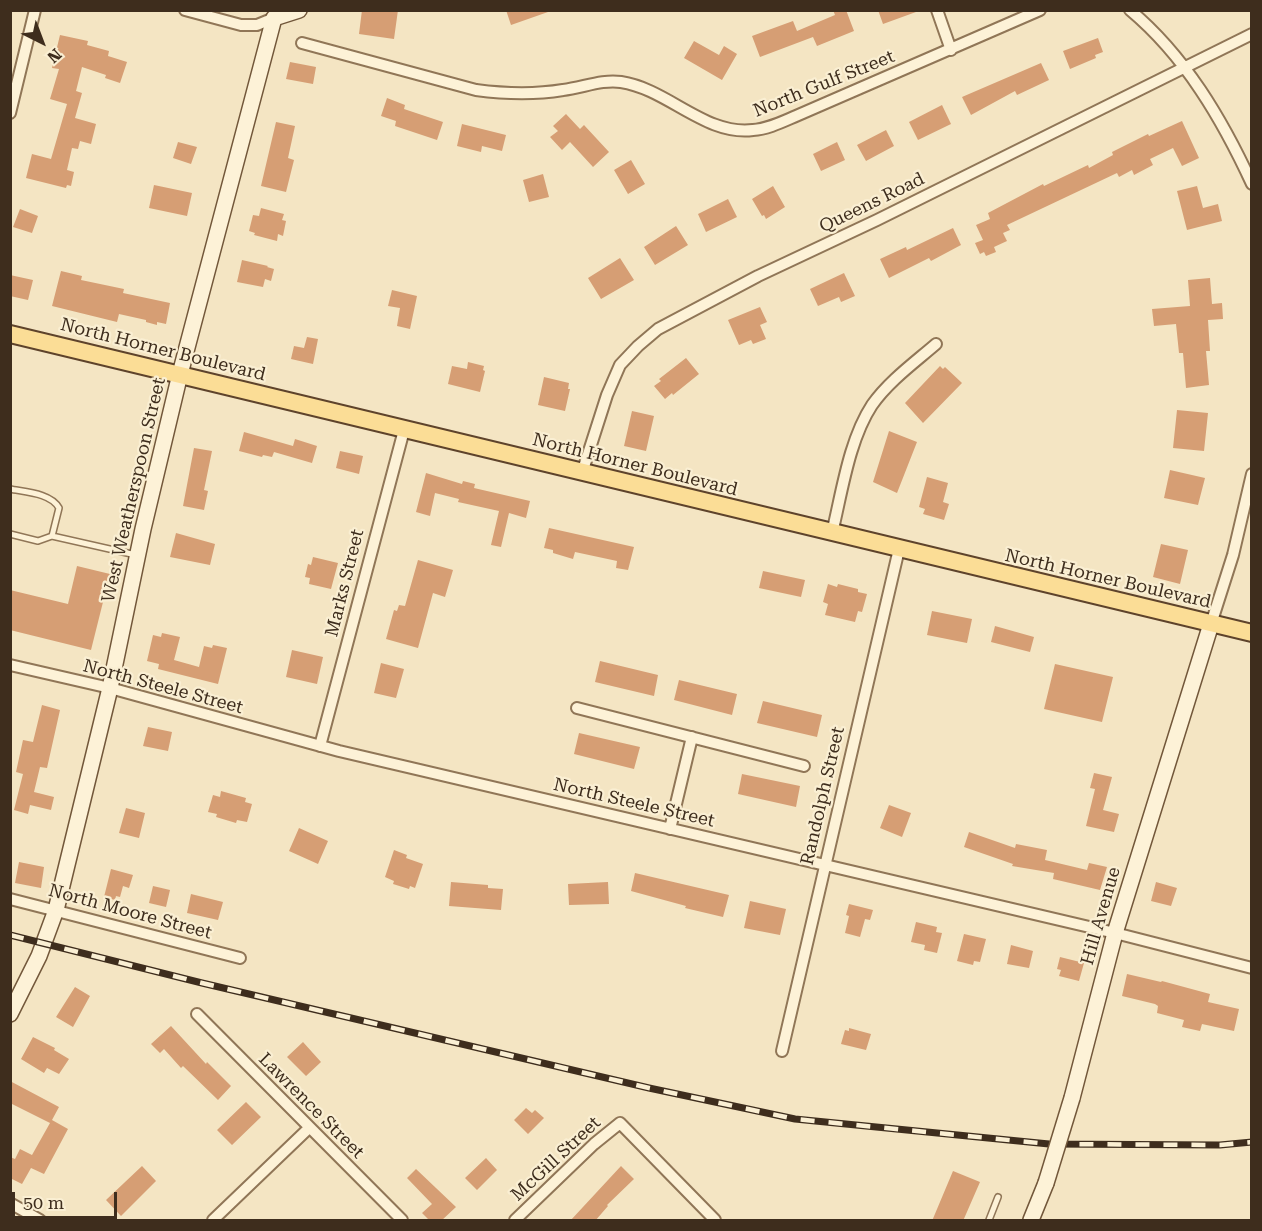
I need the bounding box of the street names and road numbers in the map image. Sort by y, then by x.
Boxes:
street label: North Gulf Street [750,46,898,122]
street label: Queens Road [816,168,928,238]
street label: North Horner Boulevard [58,314,268,386]
street label: West Weatherspoon Street [98,376,170,604]
street label: North Horner Boulevard [530,429,740,501]
street label: Marks Street [321,527,369,639]
street label: North Horner Boulevard [1003,545,1213,613]
street label: North Steele Street [81,655,245,719]
street label: Randolph Street [797,725,849,867]
street label: North Steele Street [551,774,717,832]
street label: Hill Avenue [1077,865,1125,967]
street label: North Moore Street [46,880,214,944]
street label: Lawrence Street [254,1049,368,1163]
street label: McGill Street [507,1112,605,1206]

